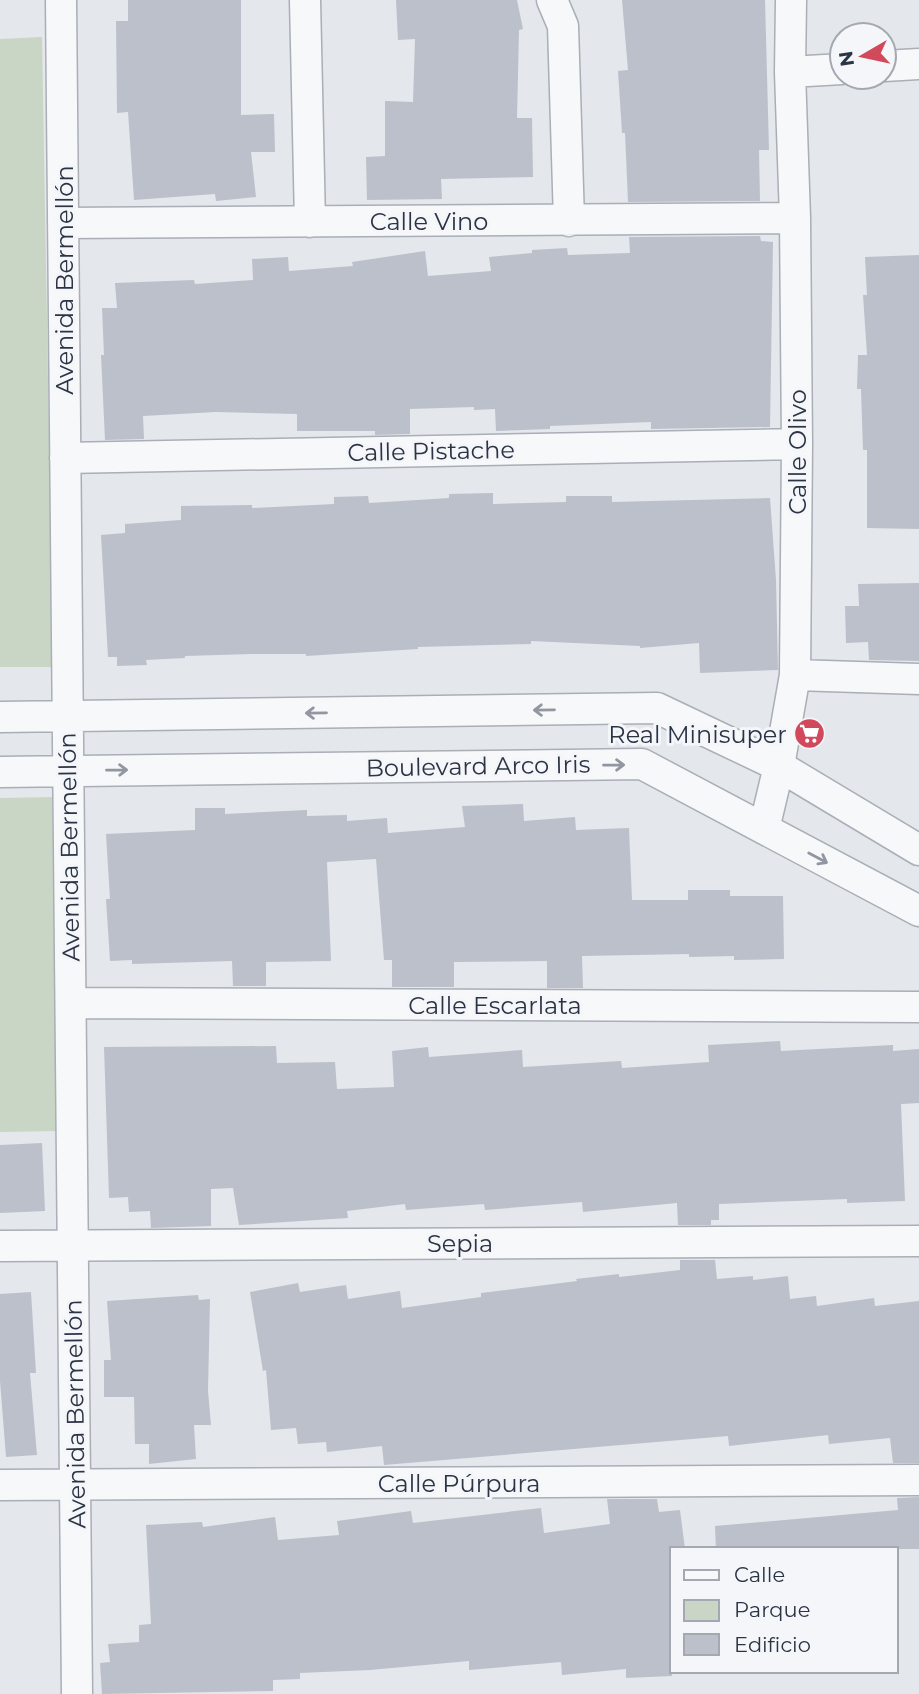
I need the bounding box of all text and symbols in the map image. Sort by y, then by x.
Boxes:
north arrow [828,21,898,91]
text: N [834,49,859,68]
street label: Avenida Bermellón [50,165,79,395]
street label: Calle Vino [370,207,488,236]
street label: Calle Olivo [783,389,812,515]
street label: Calle Pistache [347,435,515,467]
one-way arrow [533,703,556,716]
one-way arrow [305,706,328,720]
supermarket icon: Real Minisuper [793,717,827,751]
place label: Real Minisuper [608,720,787,749]
street label: Avenida Bermellón [53,732,85,962]
street label: Boulevard Arco Iris [365,750,591,782]
one-way arrow [602,758,625,772]
one-way arrow [105,763,128,777]
one-way arrow [808,851,828,865]
street label: Calle Escarlata [408,991,582,1020]
street label: Sepia [427,1229,493,1258]
street label: Avenida Bermellón [59,1299,91,1529]
street label: Calle Púrpura [378,1469,540,1498]
legend [670,1547,898,1673]
text: Calle [734,1562,785,1587]
text: Parque [734,1597,810,1622]
text: Edificio [734,1632,811,1657]

